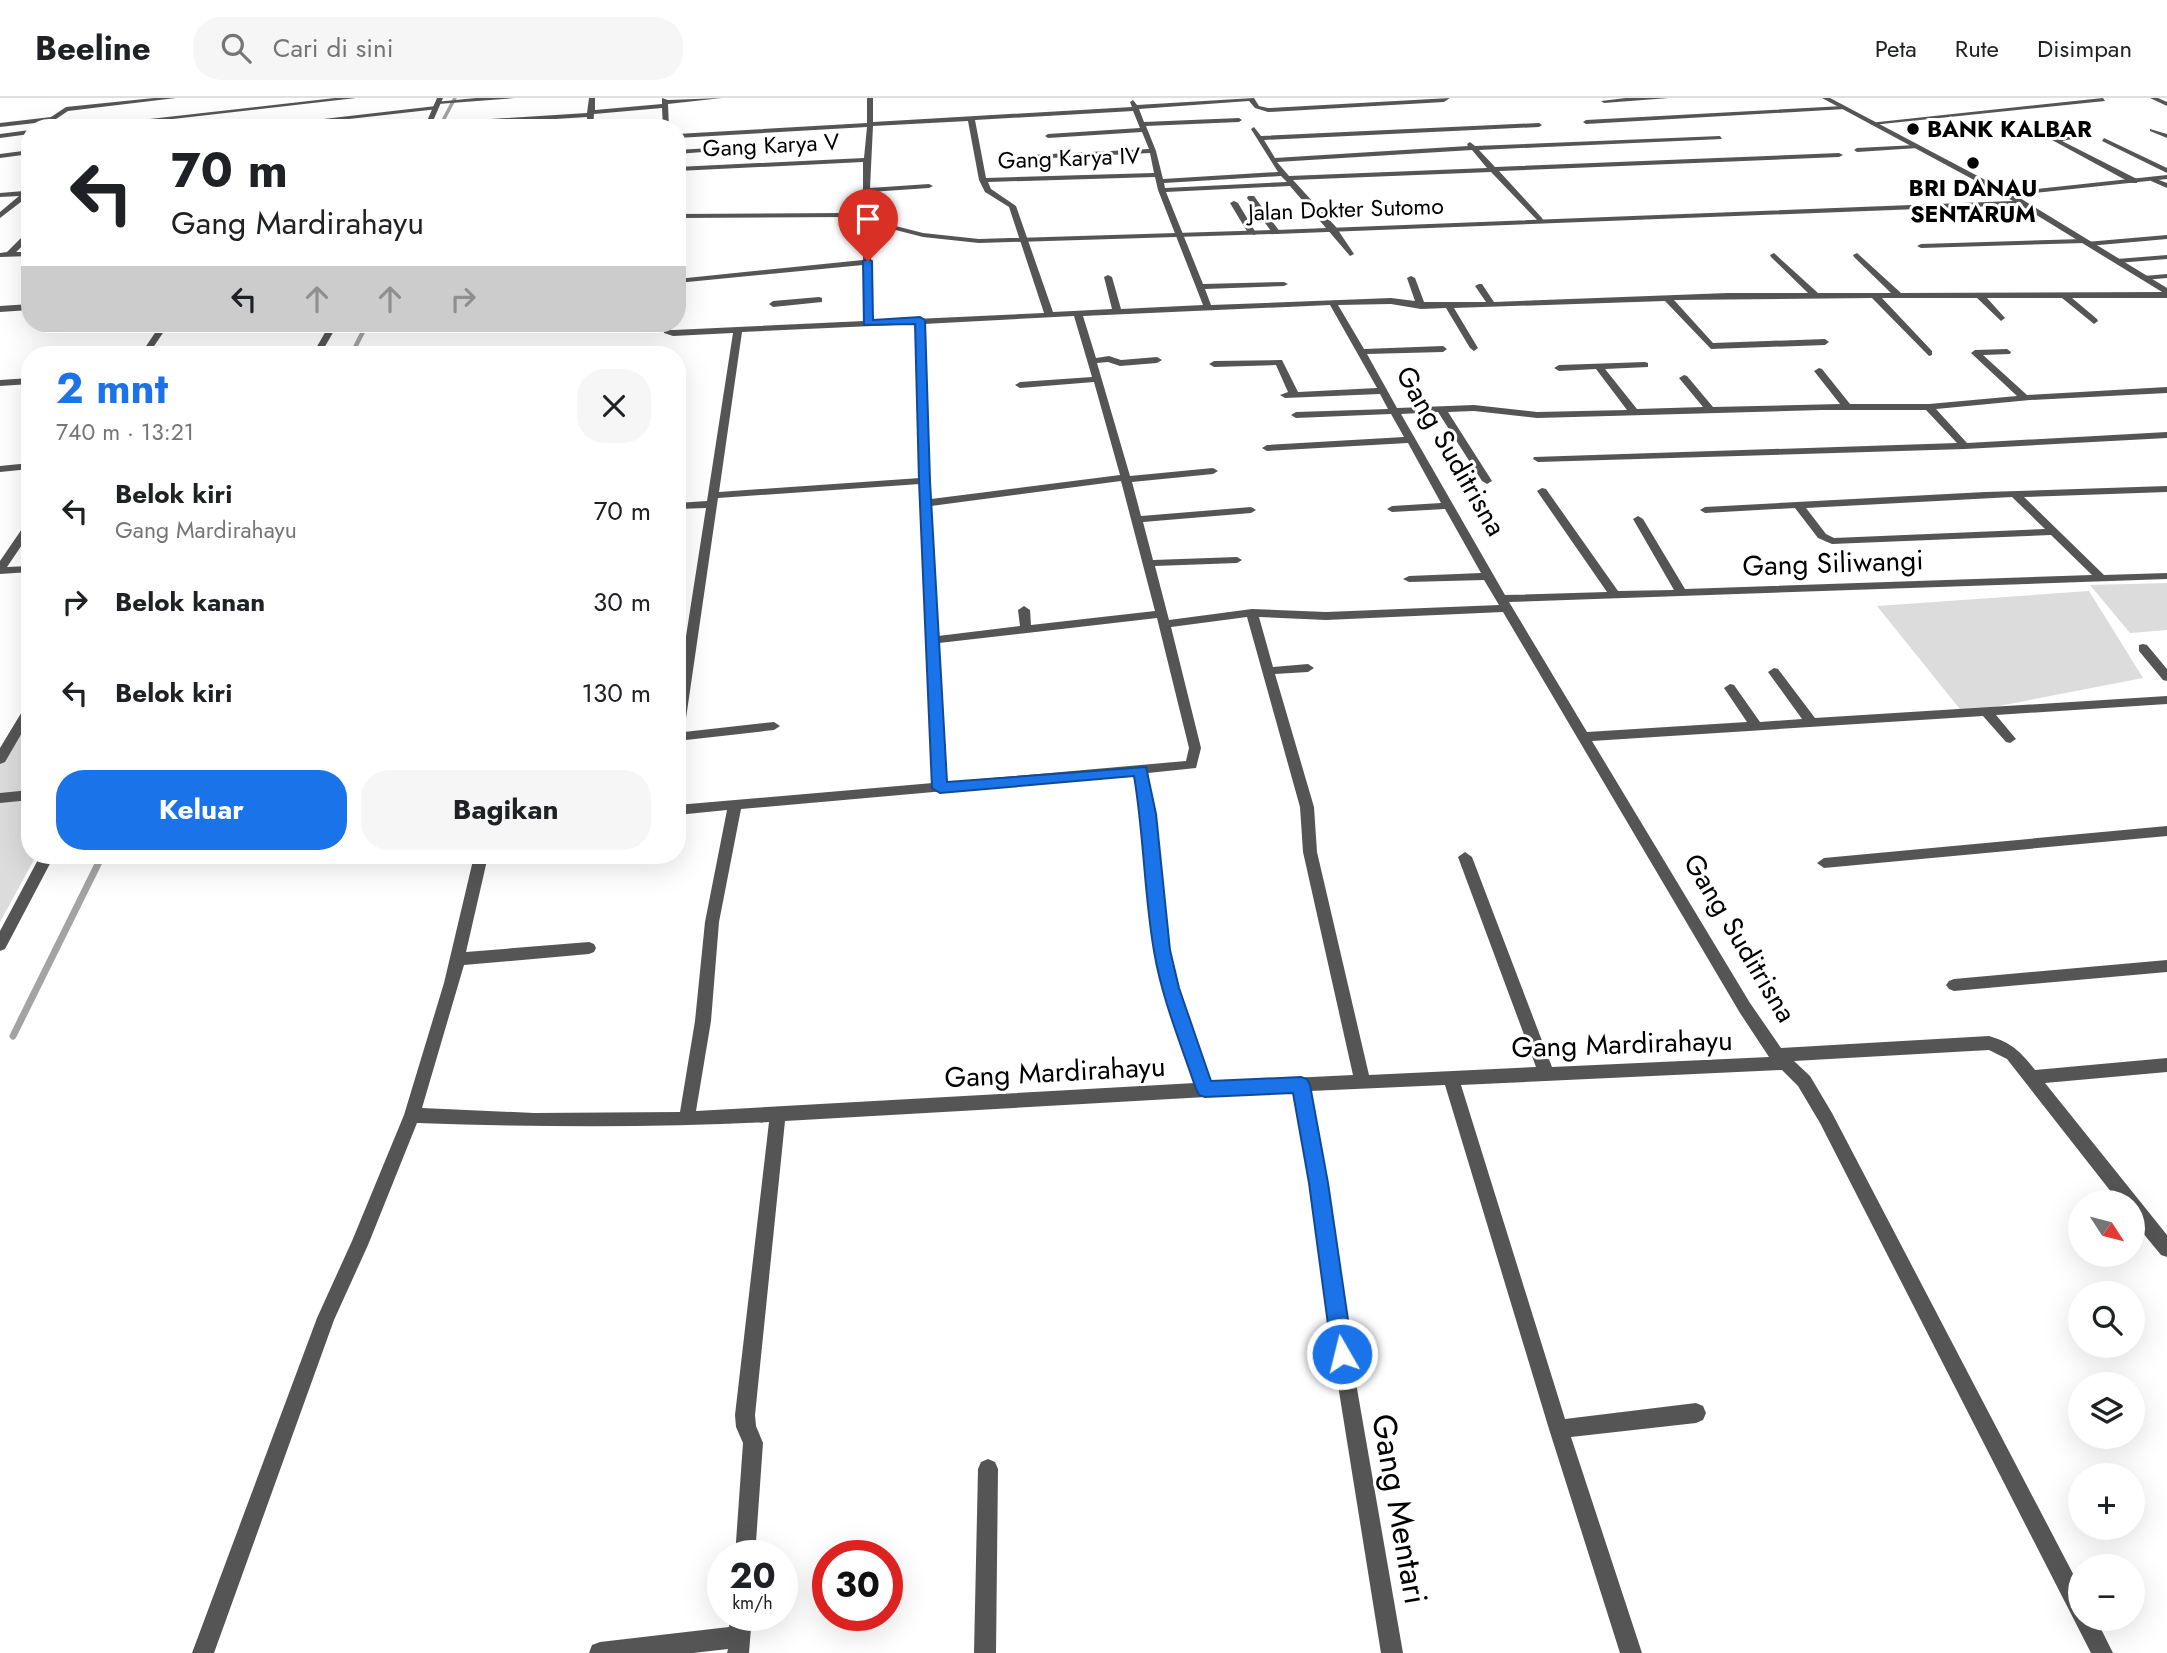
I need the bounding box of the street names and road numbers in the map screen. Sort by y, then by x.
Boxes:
street label: Gang Karya V [702,124,841,166]
street label: Gang Karya IV [997,138,1142,177]
street label: Jalan Dokter Sutomo [1245,189,1444,230]
street label: Gang Suditrisna [1386,358,1516,544]
street label: Gang Siliwangi [1742,539,1924,587]
street label: Gang Suditrisna [1673,846,1807,1030]
street label: Gang Mardirahayu [1511,1020,1733,1068]
street label: Gang Mardirahayu [943,1046,1167,1098]
street label: Gang Mentari [1360,1410,1440,1608]

